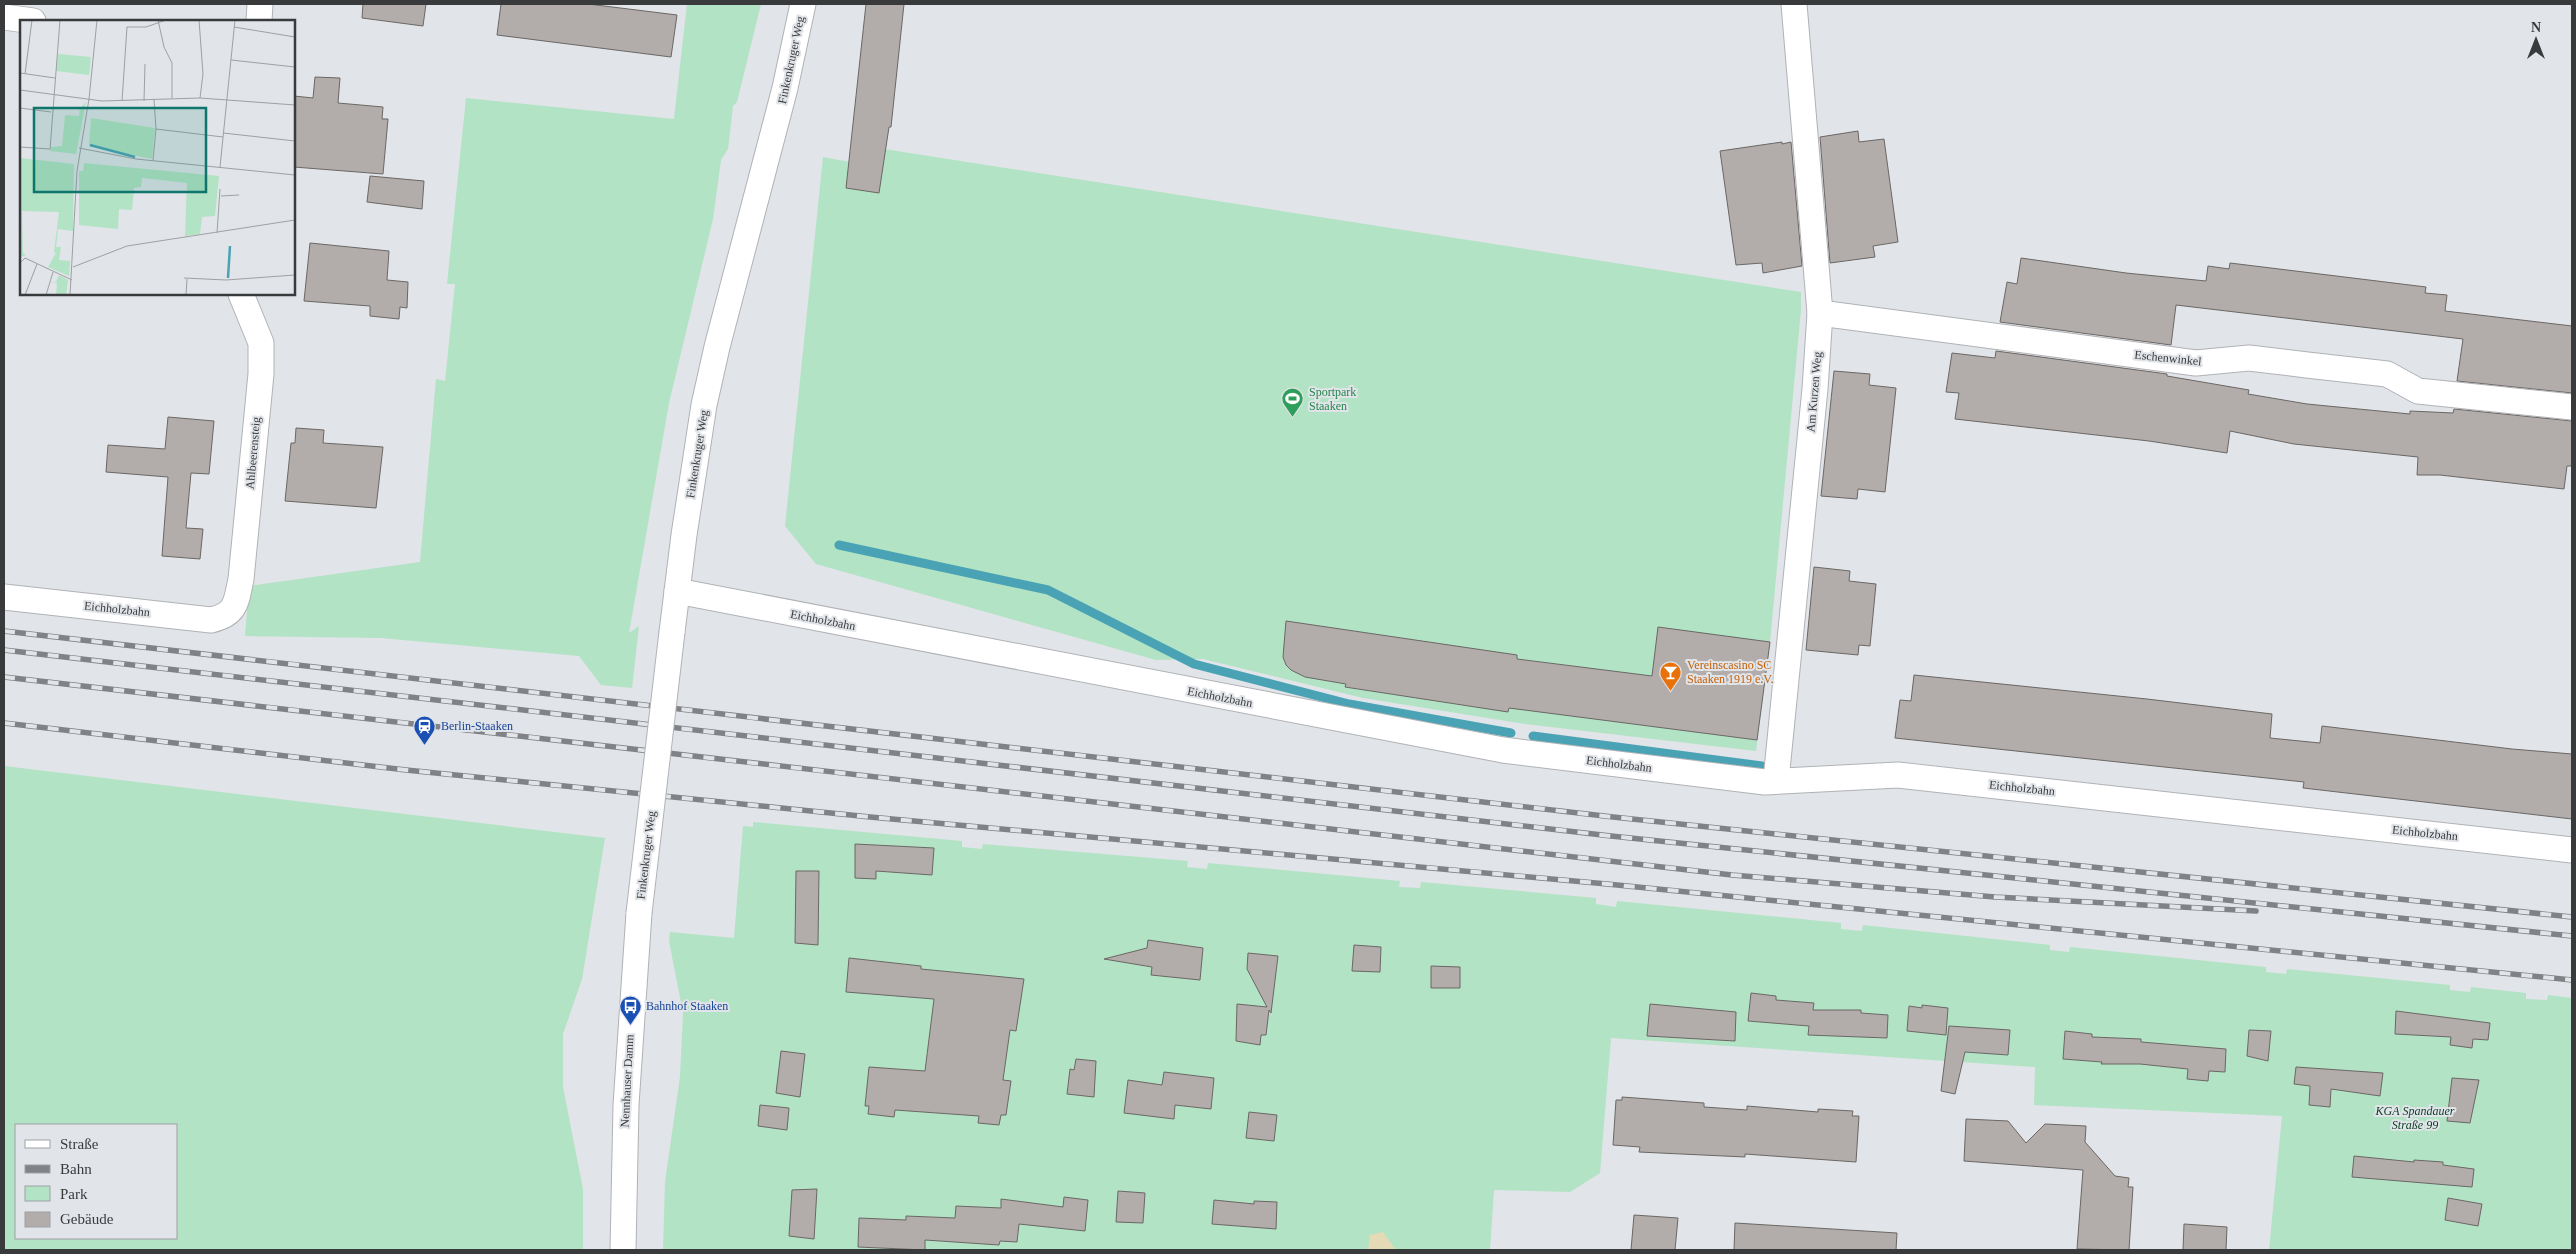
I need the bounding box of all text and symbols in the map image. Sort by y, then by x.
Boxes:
street label: Finkenkruger Weg [775,15,807,105]
north arrow [2511,15,2561,65]
inset map [20,20,295,295]
text: N [2531,20,2541,35]
street label: Eschenwinkel [2134,348,2203,369]
street label: Am Kurzen Weg [1804,351,1824,433]
place label: Sportpark Staaken [1309,385,1356,413]
sports icon: Sportpark Staaken [1281,387,1305,418]
street label: Finkenkruger Weg [683,409,711,499]
street label: Ahlbeerensteig [243,416,263,490]
street label: Eichholzbahn [83,599,151,619]
street label: Eichholzbahn [789,607,857,633]
place label: Vereinscasino SC Staaken 1919 e.V. [1687,658,1773,686]
bar icon: Vereinscasino SC Staaken 1919 e.V. [1659,660,1683,691]
street label: Eichholzbahn [1186,684,1254,710]
station icon: Berlin-Staaken [413,714,437,745]
place label: Berlin-Staaken [441,719,513,733]
street label: Eichholzbahn [1585,753,1653,775]
street label: Eichholzbahn [1988,778,2056,798]
street label: Finkenkruger Weg [634,810,658,900]
street label: Eichholzbahn [2391,823,2459,843]
bus stop icon: Bahnhof Staaken [618,994,642,1025]
place label: Bahnhof Staaken [646,999,728,1013]
street label: Nennhauser Damm [618,1034,636,1128]
park label: KGA Spandauer Straße 99 [2375,1104,2455,1132]
legend [15,1124,178,1239]
text: Straße [60,1136,99,1152]
text: Bahn [60,1161,92,1177]
text: Park [60,1186,88,1202]
text: Gebäude [60,1211,114,1227]

